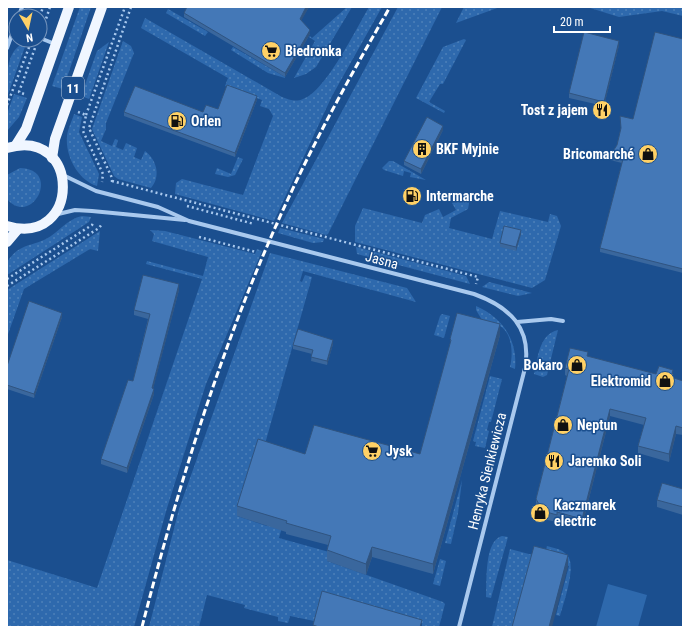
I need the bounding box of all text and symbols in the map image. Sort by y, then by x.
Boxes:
north arrow [8,8,48,48]
scale bar [554,8,610,34]
text: 20 m [560,15,584,29]
text: N [25,30,34,44]
supermarket icon: Biedronka [260,40,282,62]
place label: Biedronka [285,43,342,59]
road number: 11 [62,77,84,99]
restaurant icon: Tost z jajem [591,99,613,121]
place label: Tost z jajem [521,102,588,118]
fuel station icon: Orlen [166,110,188,132]
place label: Orlen [191,113,221,129]
building icon: BKF Myjnie [411,138,433,160]
place label: BKF Myjnie [436,141,499,157]
shop icon: Bricomarché [637,143,659,165]
place label: Bricomarché [563,146,634,162]
fuel station icon: Intermarche [401,185,423,207]
place label: Intermarche [426,188,494,204]
street label: Jasna [364,248,400,272]
shop icon: Bokaro [566,354,588,376]
place label: Bokaro [524,357,563,373]
shop icon: Elektromid [654,370,676,392]
place label: Elektromid [591,373,651,389]
street label: Henryka Sienkiewicza [465,411,509,531]
shop icon: Neptun [552,414,574,436]
place label: Neptun [577,417,617,433]
supermarket icon: Jysk [361,440,383,462]
place label: Jysk [386,443,412,459]
restaurant icon: Jaremko Soli [543,450,565,472]
place label: Jaremko Soli [568,453,642,469]
place label: Kaczmarek electric [554,497,616,529]
shop icon: Kaczmarek electric [529,502,551,524]

